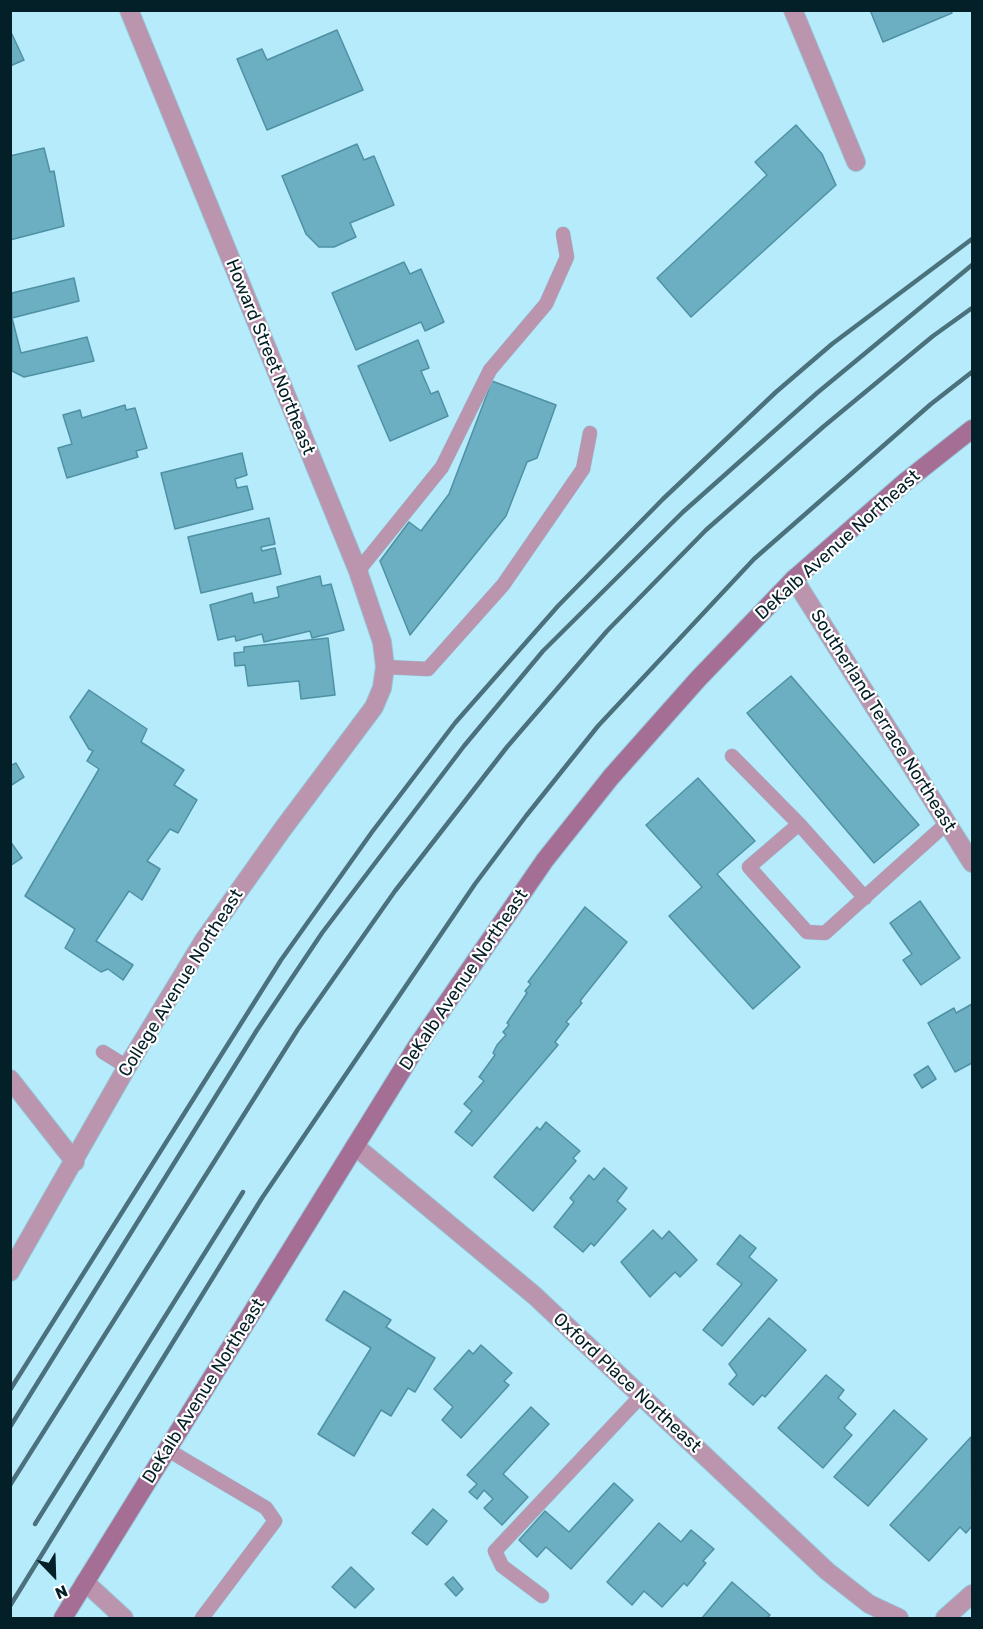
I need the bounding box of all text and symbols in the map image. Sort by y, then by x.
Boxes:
street label: Howard Street Northeast [221,256,319,458]
street label: DeKalb Avenue Northeast [751,465,925,625]
street label: Southerland Terrace Northeast [805,606,961,836]
street label: College Avenue Northeast [114,885,248,1081]
street label: DeKalb Avenue Northeast [395,885,533,1075]
street label: DeKalb Avenue Northeast [138,1295,270,1487]
street label: Oxford Place Northeast [548,1309,706,1457]
north arrow [24,1545,84,1605]
text: N [52,1581,70,1603]

